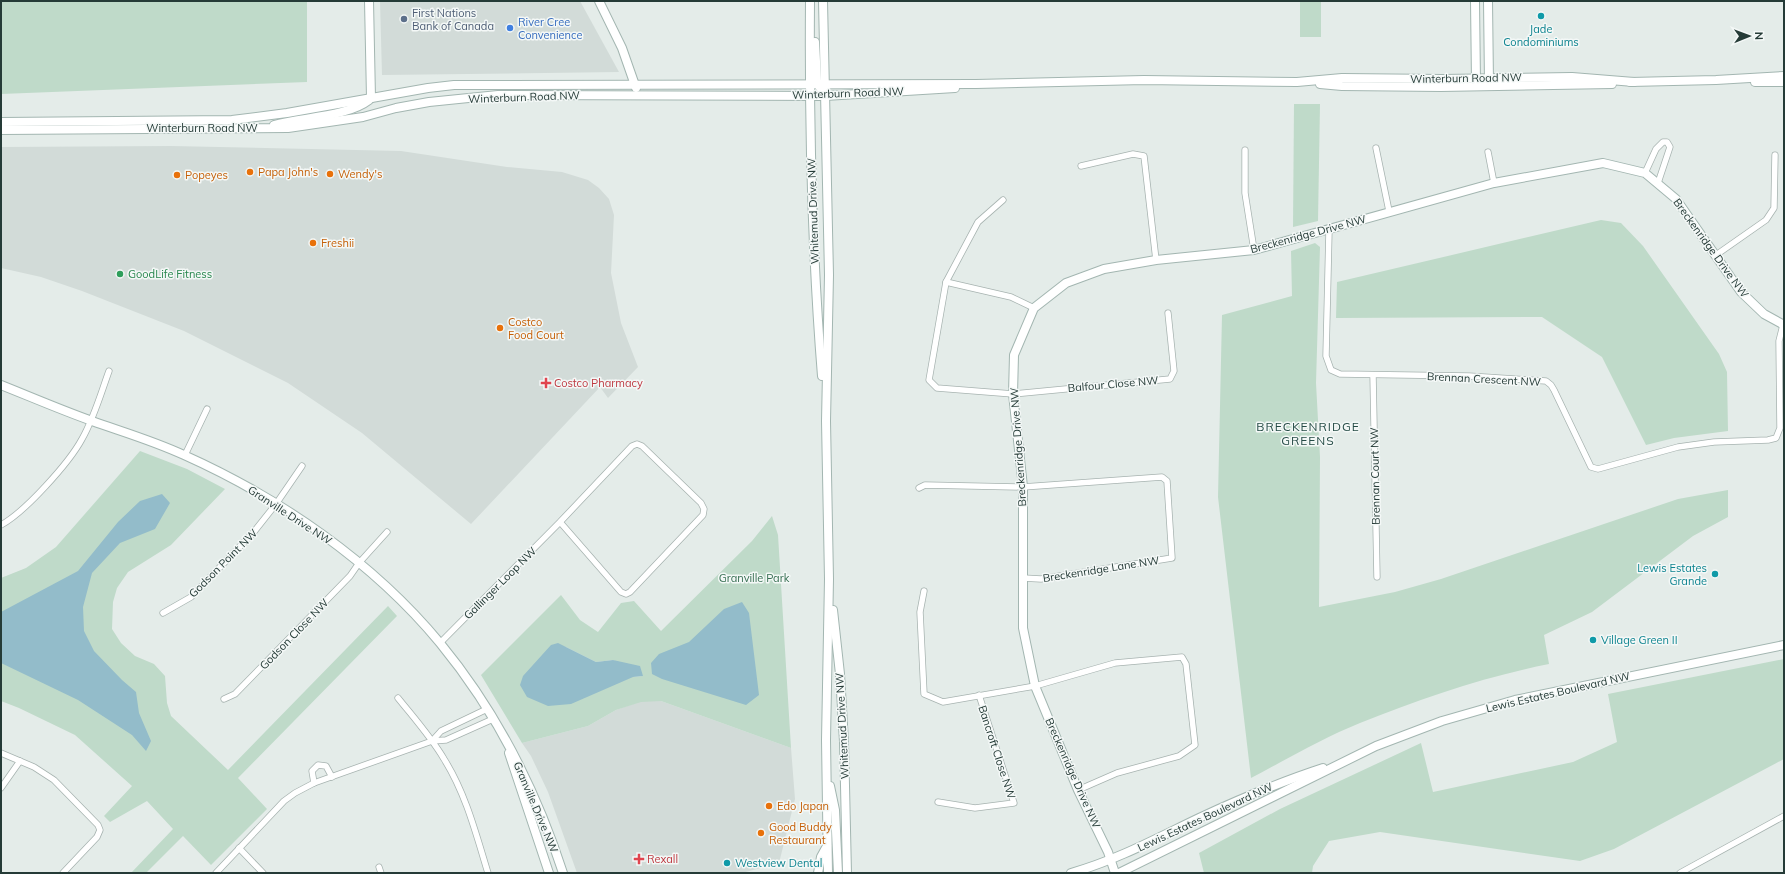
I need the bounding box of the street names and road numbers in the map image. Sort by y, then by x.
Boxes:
street label: Winterburn Road NW [1410,70,1522,86]
street label: Winterburn Road NW [792,84,904,102]
street label: Winterburn Road NW [468,88,580,106]
street label: Winterburn Road NW [146,121,258,135]
street label: Whitemud Drive NW [804,158,822,264]
street label: Breckenridge Drive NW [1670,196,1752,300]
street label: Breckenridge Drive NW [1249,212,1367,256]
street label: Brennan Crescent NW [1427,369,1541,389]
street label: Balfour Close NW [1067,373,1159,395]
street label: Breckenridge Drive NW [1007,387,1029,507]
street label: Brennan Court NW [1367,427,1383,525]
street label: Granville Drive NW [245,483,335,547]
street label: Godson Point NW [186,526,260,600]
street label: Gallinger Loop NW [461,544,539,622]
street label: Breckenridge Lane NW [1042,553,1160,585]
street label: Godson Close NW [257,596,331,672]
street label: Lewis Estates Boulevard NW [1485,669,1631,715]
street label: Whitemud Drive NW [832,672,852,780]
street label: Bancroft Close NW [975,703,1019,801]
street label: Breckenridge Drive NW [1042,716,1104,830]
street label: Granville Drive NW [511,759,561,855]
street label: Lewis Estates Boulevard NW [1135,779,1275,855]

